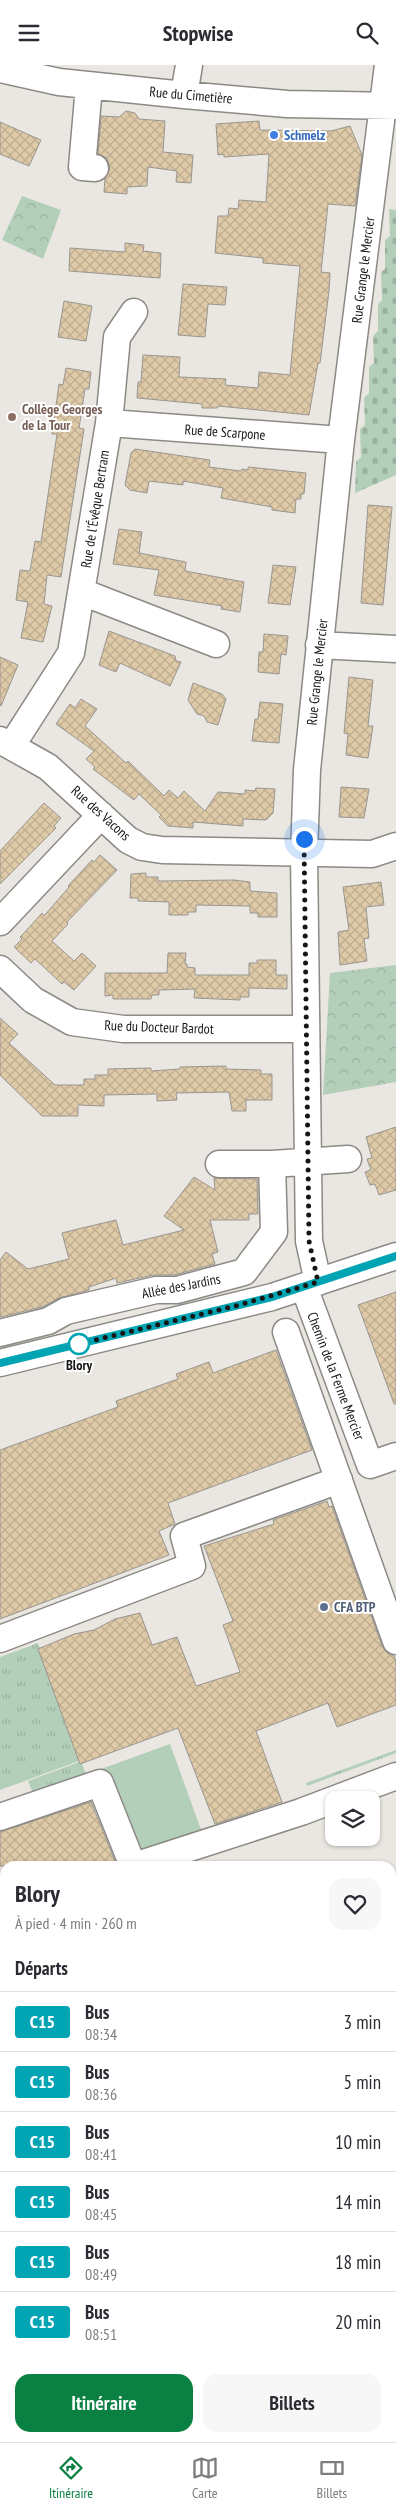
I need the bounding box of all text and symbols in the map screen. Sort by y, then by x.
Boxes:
icon: menu [15,19,43,47]
text: Stopwise [163,19,233,47]
icon: search [353,19,381,47]
street label: Rue du Cimetière [149,82,233,108]
place label: Schmelz [284,126,325,144]
marker: Schmelz [268,129,280,141]
street label: Rue Grange le Mercier [348,216,378,324]
place label: Collège Georges de la Tour [22,400,102,434]
marker: Collège Georges de la Tour [6,411,18,423]
street label: Rue de Scarpone [184,420,266,444]
street label: Rue de l'Évêque Bertram [77,449,113,569]
street label: Rue Grange le Mercier [302,618,332,726]
street label: Rue des Vacons [68,782,135,845]
your location [292,827,317,852]
street label: Rue du Docteur Bardot [104,1016,214,1038]
street label: Allée des Jardins [140,1269,222,1302]
street label: Chemin de la Ferme Mercier [303,1309,369,1443]
marker: Blory [68,1333,90,1355]
place label: Blory [66,1356,92,1374]
place label: CFA BTP [334,1598,376,1616]
marker: CFA BTP [318,1601,330,1613]
map controls [325,1791,380,1846]
button: layers [325,1791,380,1846]
text: Blory [15,1878,60,1909]
button: heart [329,1878,381,1930]
text: À pied · 4 min · 260 m [15,1913,137,1933]
text: Départs [15,1956,68,1980]
text: Bus [85,2000,109,2024]
text: C15 [30,2010,55,2033]
text: 3 min [344,2010,381,2034]
text: 08:34 [85,2024,117,2044]
text: Bus [85,2060,109,2084]
text: C15 [30,2070,55,2093]
text: 5 min [344,2070,381,2094]
text: 08:36 [85,2084,117,2104]
text: Bus [85,2120,109,2144]
text: C15 [30,2130,55,2153]
text: 10 min [335,2130,381,2154]
text: 08:41 [85,2144,117,2164]
text: Bus [85,2180,109,2204]
text: C15 [30,2190,55,2213]
text: 14 min [335,2190,381,2214]
text: 08:45 [85,2204,117,2224]
text: Bus [85,2240,109,2264]
text: C15 [30,2250,55,2273]
text: 18 min [335,2250,381,2274]
text: 08:49 [85,2264,117,2284]
text: Bus [85,2300,109,2324]
text: C15 [30,2310,55,2333]
text: 20 min [335,2310,381,2334]
text: 08:51 [85,2324,117,2344]
button: Itinéraire [15,2374,193,2432]
button: Billets [203,2374,381,2432]
tab: Itinéraire [49,2454,93,2502]
tab: Carte [191,2454,219,2502]
tab: Billets [317,2454,347,2502]

